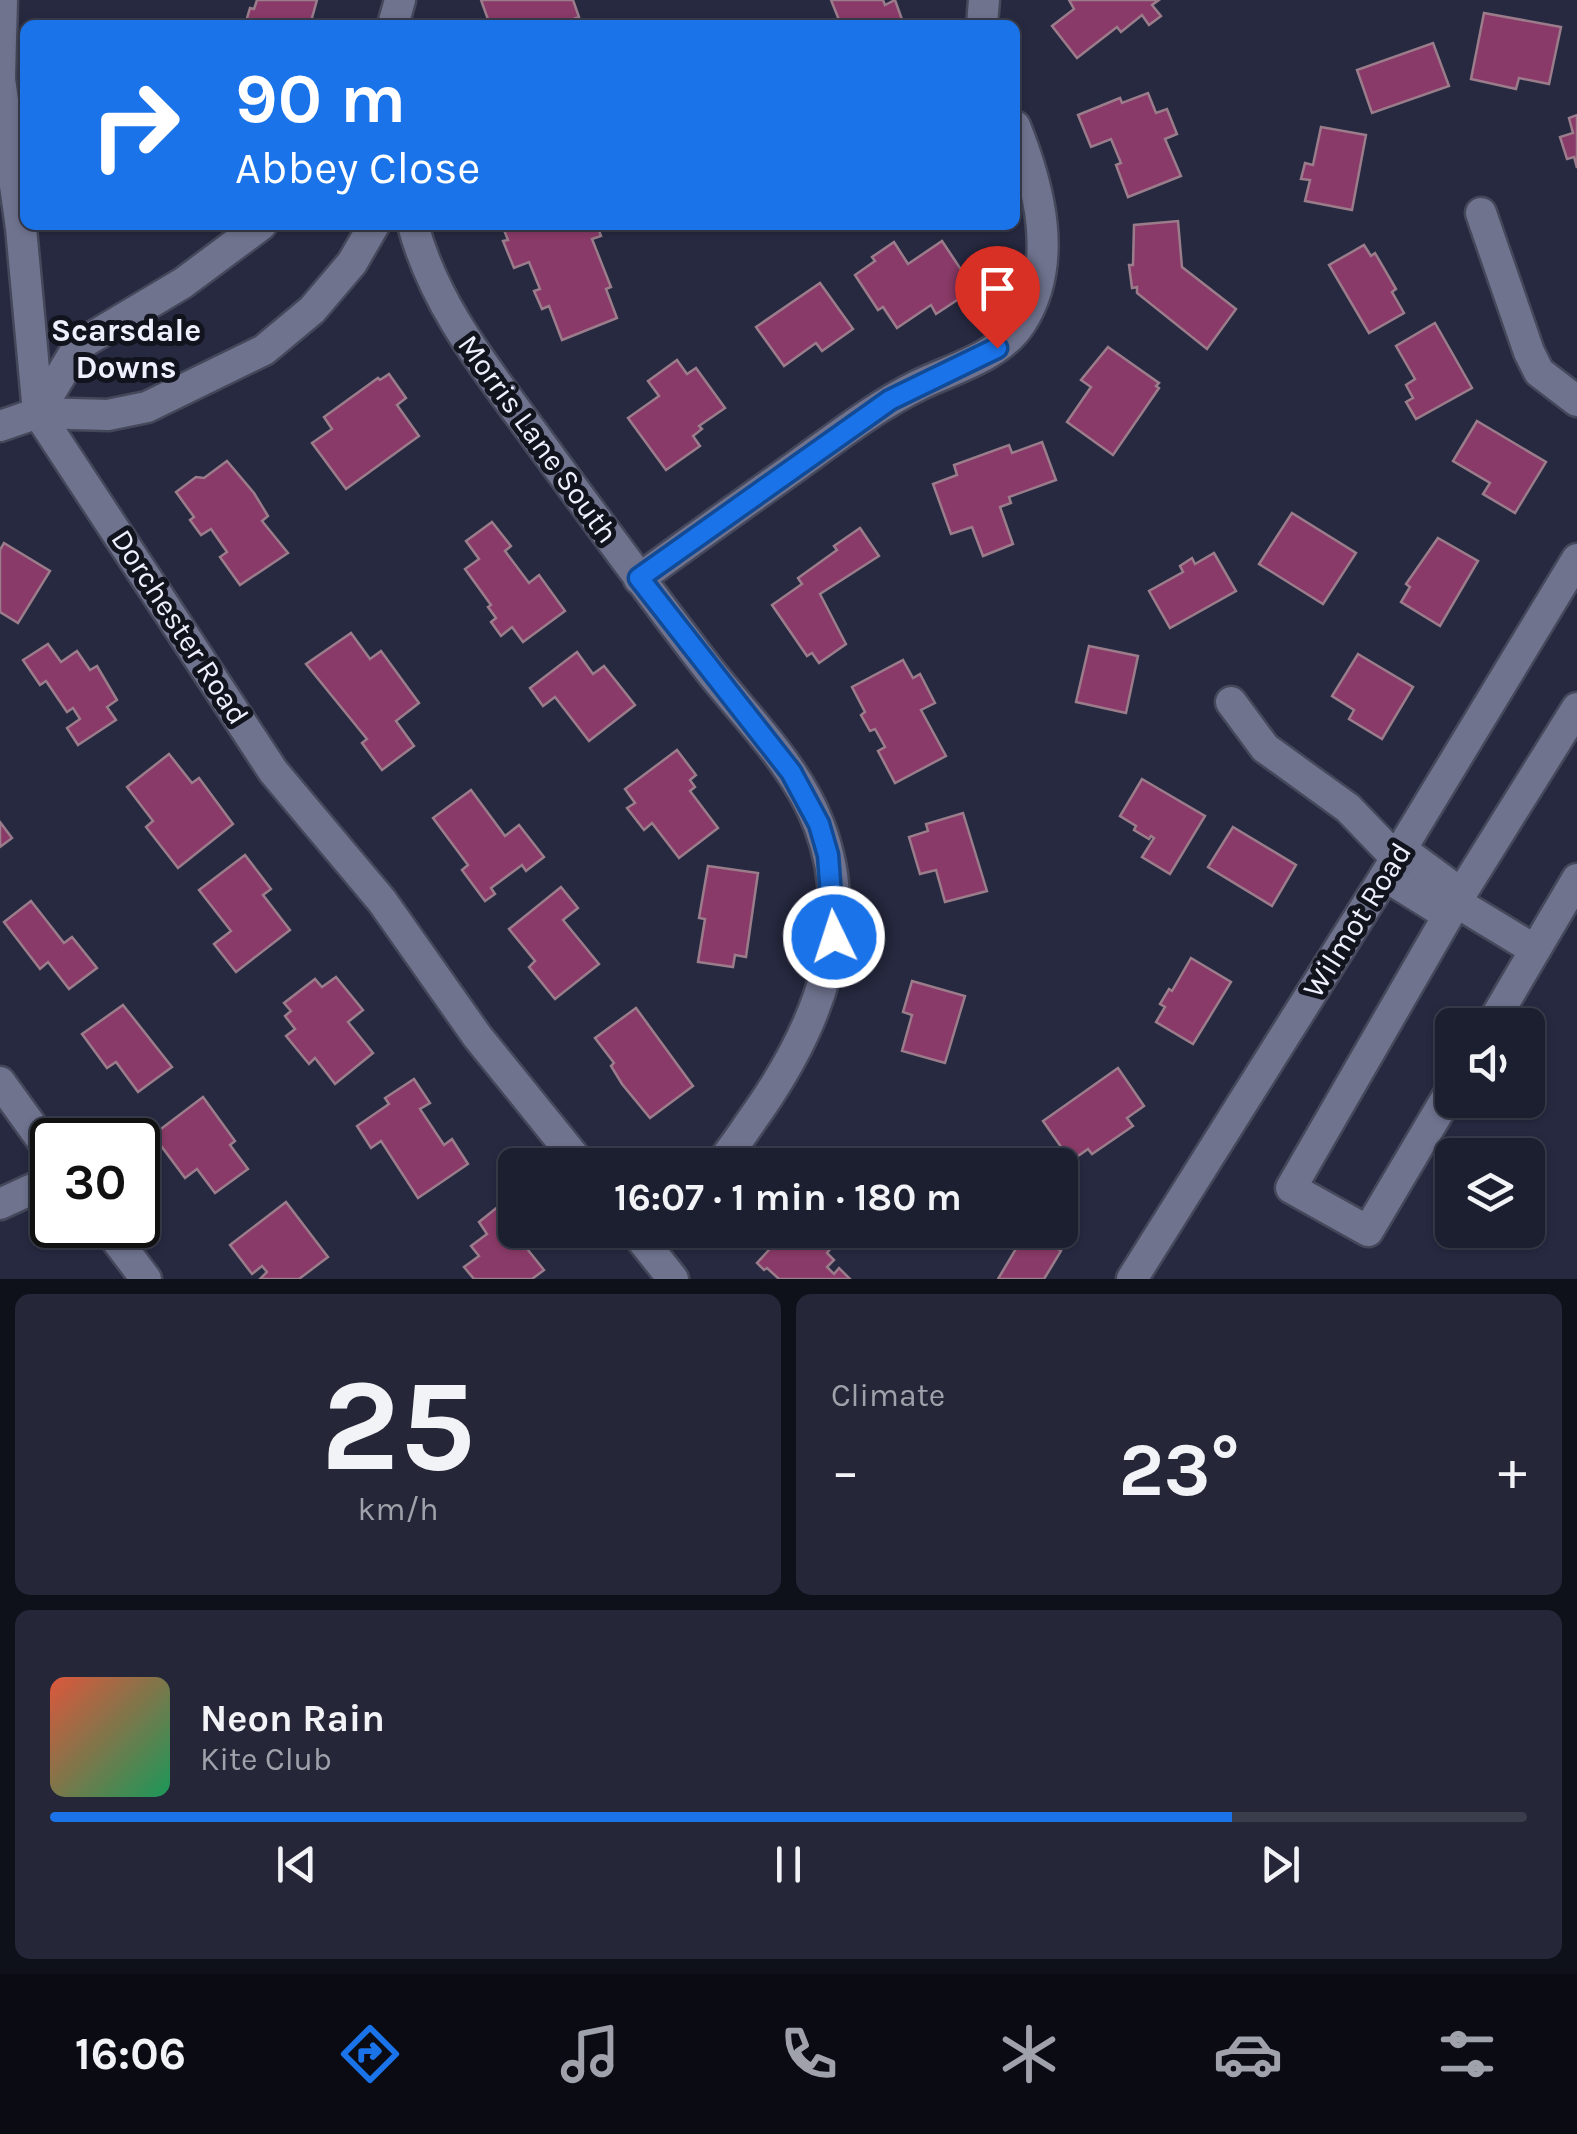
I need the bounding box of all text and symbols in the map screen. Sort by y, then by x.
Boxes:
text: 90 m [235,58,406,140]
icon: right [70,60,200,190]
text: Abbey Close [235,142,480,194]
pin [955,246,1040,349]
icon: arrive [970,261,1025,316]
district label: Scarsdale Downs [51,312,201,386]
street label: Morris Lane South [450,328,626,550]
street label: Dorchester Road [103,523,257,731]
street label: Wilmot Road [1295,836,1419,1004]
position arrow [782,885,886,989]
map controls [1435,1008,1545,1248]
button: sound [1435,1008,1545,1118]
speed limit sign: 30 [30,1118,160,1248]
button: layers [1435,1138,1545,1248]
text: 16:07 · 1 min · 180 m [614,1175,962,1220]
text: 25 [321,1350,475,1502]
text: Climate [831,1377,945,1414]
text: 23° [1118,1426,1240,1514]
text: − [831,1439,860,1503]
text: + [1498,1439,1527,1503]
text: km/h [357,1491,439,1528]
text: Neon Rain [200,1696,385,1741]
text: Kite Club [200,1741,332,1778]
icon: previous [269,1837,324,1892]
icon: pause [761,1837,816,1892]
icon: next [1253,1837,1308,1892]
icon: directions [335,2019,405,2089]
icon: music [555,2019,625,2089]
icon: phone [774,2019,844,2089]
icon: climate [994,2019,1064,2089]
icon: car [1213,2019,1283,2089]
icon: filters [1432,2019,1502,2089]
text: 16:06 [75,2028,186,2080]

